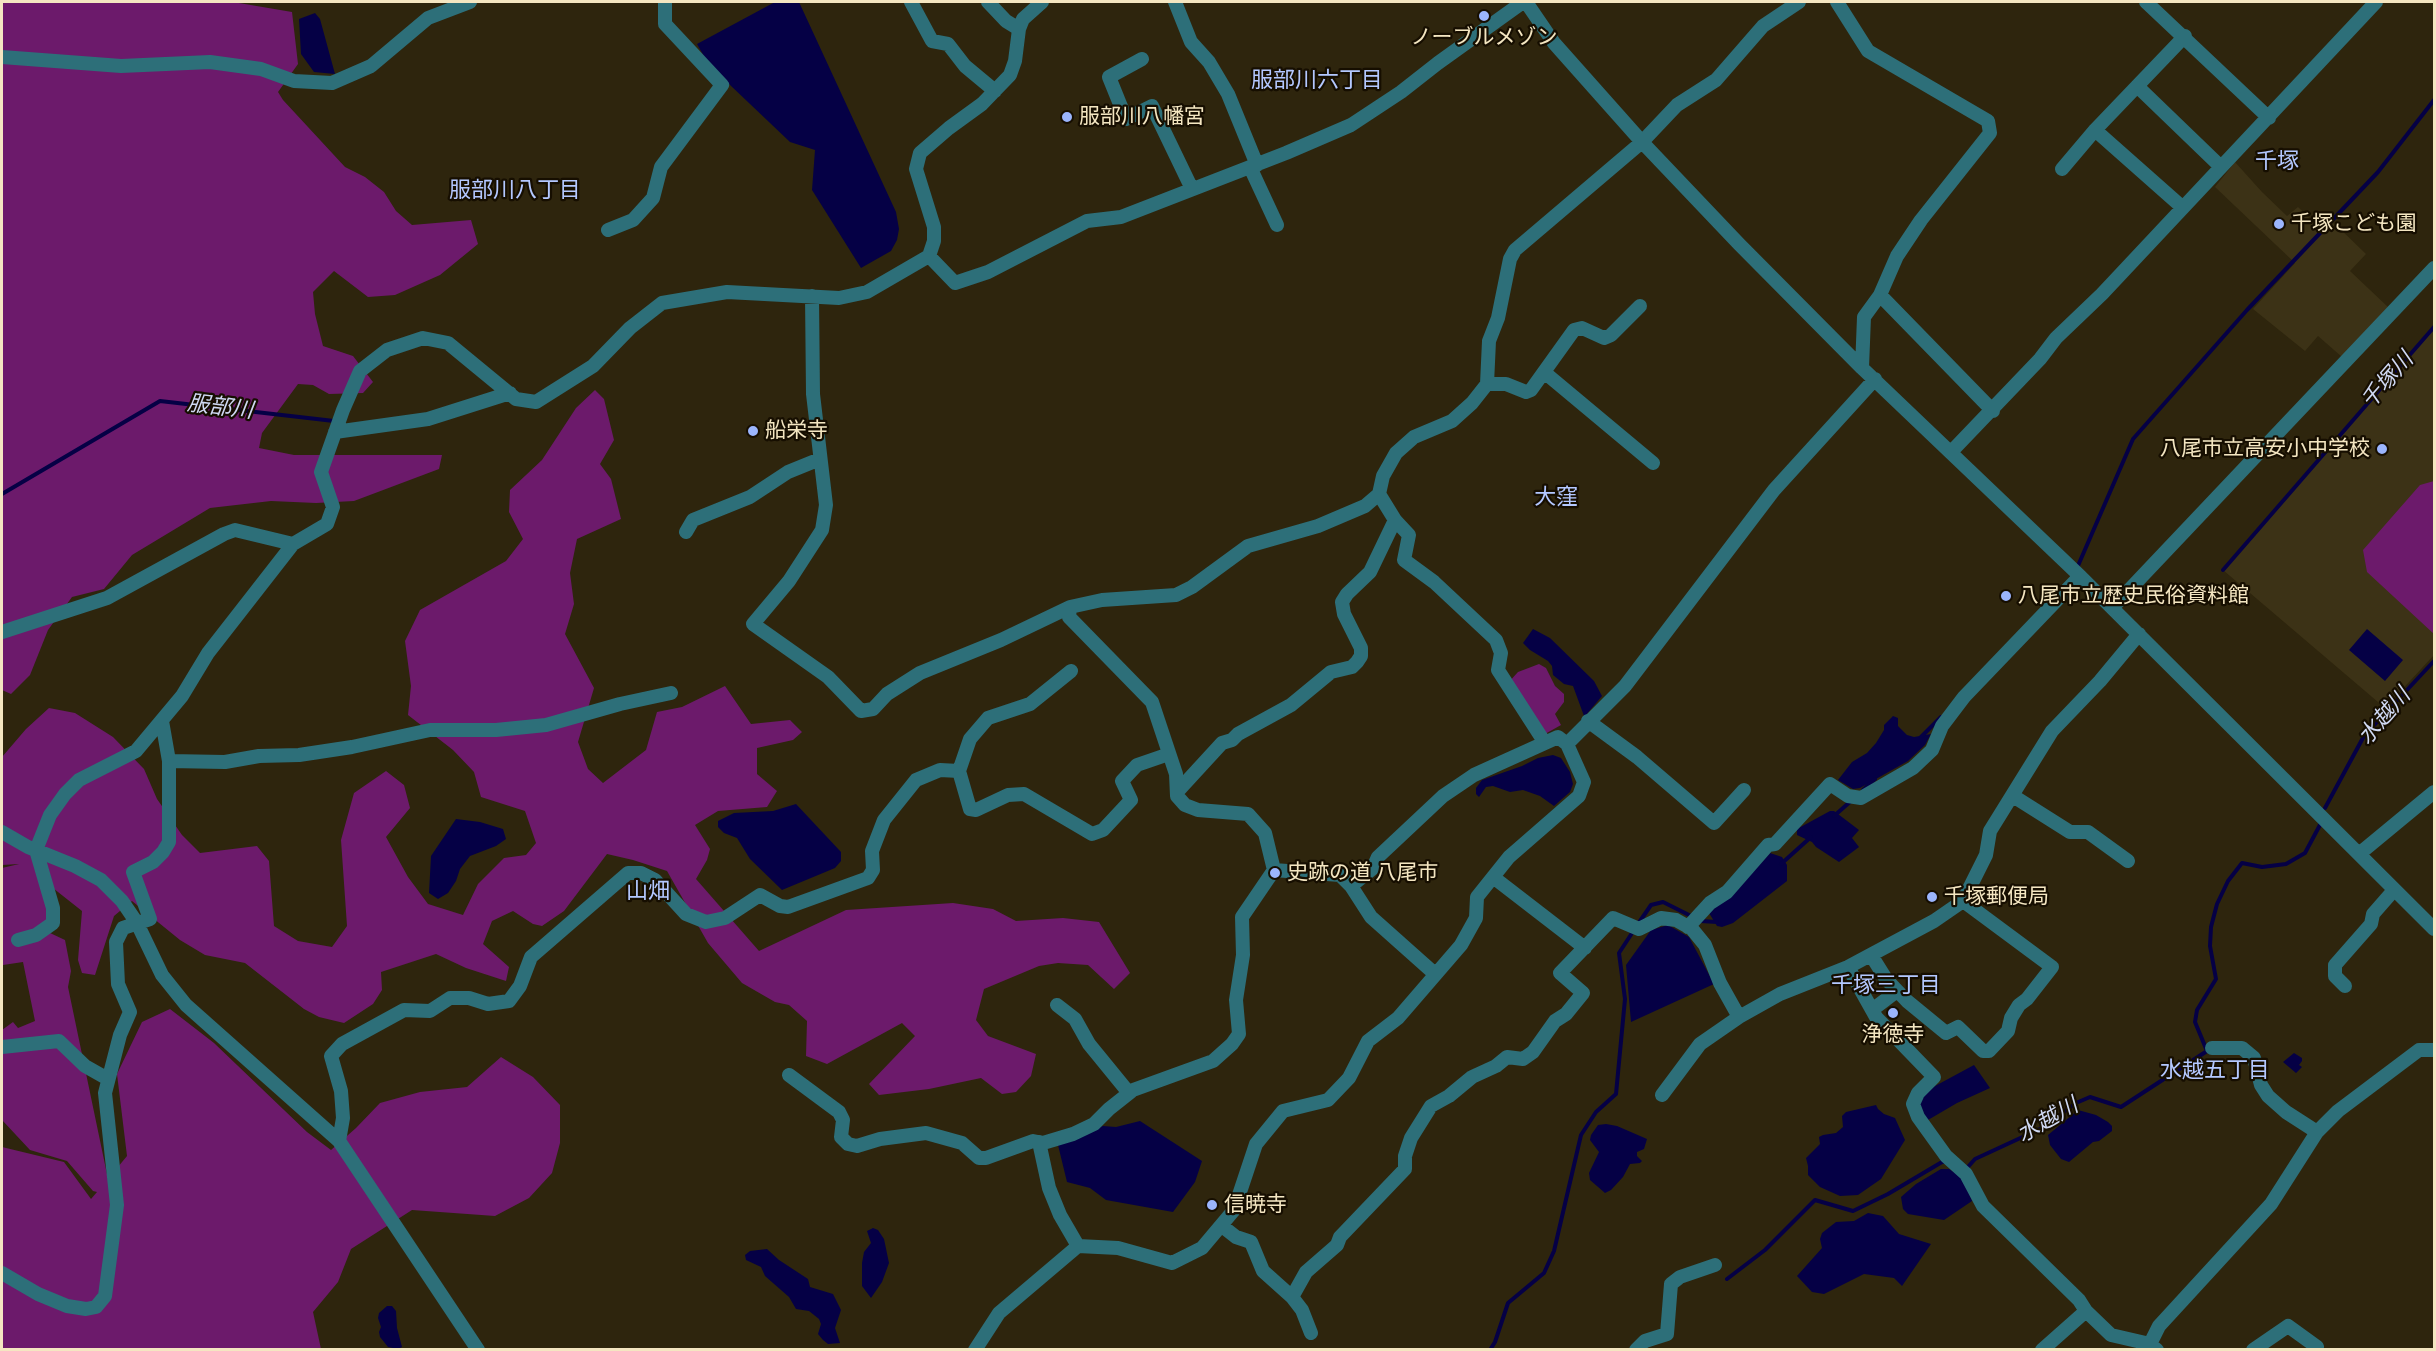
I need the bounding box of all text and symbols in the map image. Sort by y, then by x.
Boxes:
marker: ノーブルメゾン [1477,9,1491,23]
place label: ノーブルメゾン [1411,25,1557,51]
district label: 服部川六丁目 [1251,68,1383,94]
place label: 服部川八幡宮 [1079,104,1205,130]
marker: 服部川八幡宮 [1060,110,1074,124]
district label: 千塚 [2255,149,2299,175]
district label: 服部川八丁目 [449,178,581,204]
place label: 千塚こども園 [2291,211,2417,237]
marker: 千塚こども園 [2272,217,2286,231]
water label: 千塚川 [2356,347,2420,415]
water label: 服部川 [186,391,254,425]
place label: 船栄寺 [765,418,828,444]
marker: 船栄寺 [746,424,760,438]
place label: 八尾市立高安小中学校 [2160,436,2370,462]
marker: 八尾市立高安小中学校 [2375,442,2389,456]
district label: 大窪 [1534,485,1578,511]
place label: 八尾市立歴史民俗資料館 [2018,583,2249,609]
marker: 八尾市立歴史民俗資料館 [1999,589,2013,603]
water label: 水越川 [2353,683,2417,751]
place label: 史跡の道 八尾市 [1287,860,1439,886]
marker: 史跡の道 八尾市 [1268,866,1282,880]
district label: 山畑 [626,879,670,905]
place label: 千塚郵便局 [1944,884,2049,910]
marker: 千塚郵便局 [1925,890,1939,904]
district label: 千塚三丁目 [1831,973,1941,999]
marker: 浄徳寺 [1886,1006,1900,1020]
place label: 浄徳寺 [1862,1022,1924,1048]
district label: 水越五丁目 [2160,1058,2270,1084]
water label: 水越川 [2013,1093,2083,1149]
place label: 信暁寺 [1224,1192,1287,1218]
marker: 信暁寺 [1205,1198,1219,1212]

